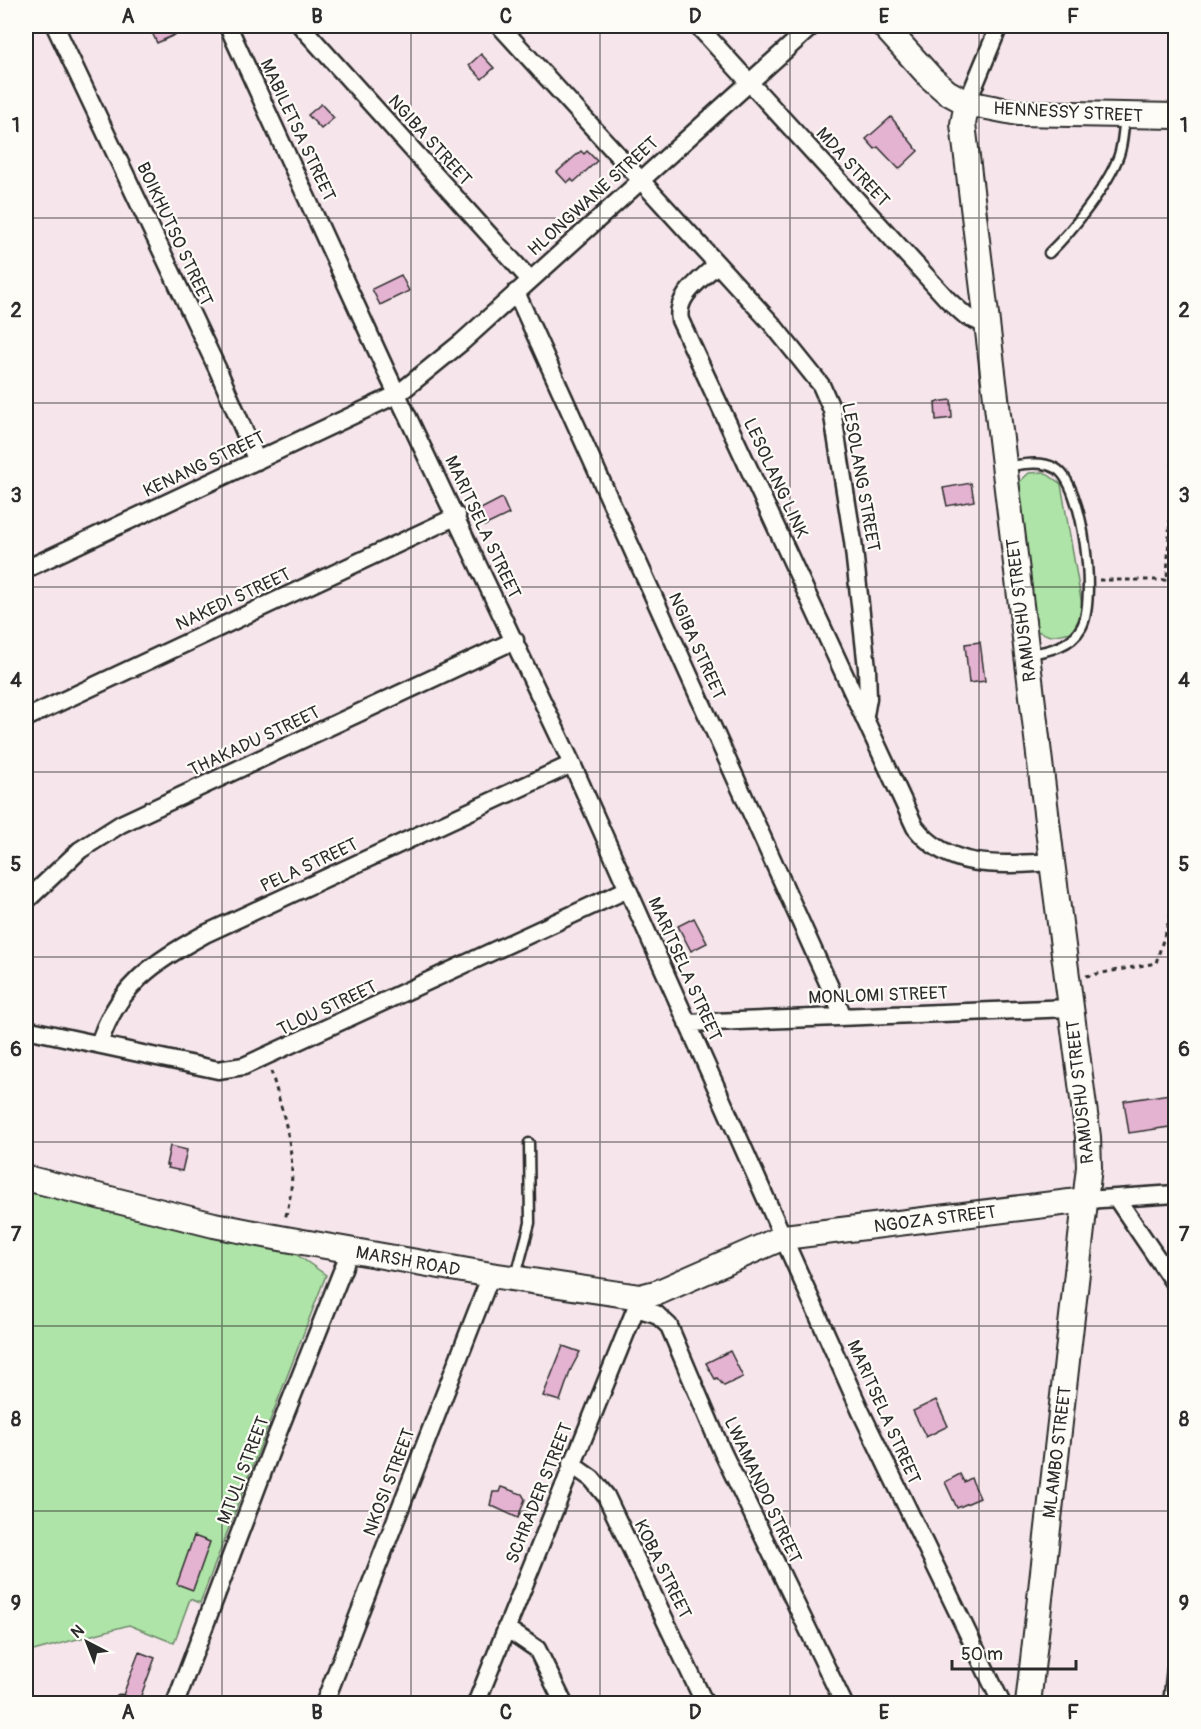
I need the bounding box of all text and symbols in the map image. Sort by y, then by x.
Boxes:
text: A [122,4,135,29]
text: B [311,4,323,29]
text: C [500,4,512,29]
text: D [689,4,702,29]
text: E [879,4,890,29]
text: F [1067,4,1079,29]
street label: MABILETSA STREET [254,55,341,205]
street label: NGIBA STREET [383,90,477,191]
street label: HENNESSY STREET [993,97,1143,128]
text: 1 [12,113,20,138]
text: 1 [1180,113,1188,138]
street label: MDA STREET [811,123,894,212]
street label: HLONGWANE STREET [523,132,663,261]
street label: BOIKHUTSO STREET [131,159,218,310]
text: 2 [10,298,22,323]
text: 2 [1178,298,1190,323]
street label: LESOLANG STREET [836,401,885,553]
street label: LESOLANG LINK [738,415,813,542]
street label: KENANG STREET [140,426,269,503]
street label: MARITSELA STREET [439,452,526,602]
text: 3 [10,483,22,508]
text: 3 [1178,483,1190,508]
street label: RAMUSHU STREET [1001,537,1042,683]
street label: NAKEDI STREET [172,563,294,636]
street label: NGIBA STREET [663,589,730,703]
text: 4 [10,668,22,693]
text: 4 [1178,668,1190,693]
street label: THAKADU STREET [185,701,324,782]
street label: PELA STREET [257,833,362,898]
text: 5 [11,852,22,877]
text: 5 [1179,852,1190,877]
street label: MARITSELA STREET [642,894,727,1045]
street label: TLOU STREET [274,975,381,1041]
street label: MONLOMI STREET [808,982,948,1009]
street label: RAMUSHU STREET [1062,1019,1099,1165]
text: 6 [10,1037,22,1062]
text: 6 [1178,1037,1190,1062]
street label: NGOZA STREET [873,1201,998,1238]
text: 7 [11,1222,22,1247]
text: 7 [1179,1222,1190,1247]
street label: MARSH ROAD [354,1241,462,1282]
street label: MARITSELA STREET [841,1337,926,1488]
street label: MLAMBO STREET [1038,1385,1077,1519]
text: 8 [11,1407,21,1432]
text: 8 [1179,1407,1189,1432]
street label: MTULI STREET [212,1413,275,1527]
street label: LWAMANDO STREET [718,1413,807,1567]
street label: SCHRADER STREET [501,1419,578,1567]
street label: NKOSI STREET [358,1425,421,1539]
street label: KOBA STREET [629,1516,696,1623]
text: 9 [11,1591,21,1616]
text: 9 [1179,1591,1189,1616]
north arrow [57,1612,117,1672]
text: N [67,1620,88,1643]
scale bar [952,1633,1076,1671]
text: 50 m [961,1643,1003,1666]
text: A [122,1700,135,1725]
text: B [311,1700,323,1725]
text: C [500,1700,512,1725]
text: D [689,1700,702,1725]
text: E [879,1700,890,1725]
text: F [1067,1700,1079,1725]

